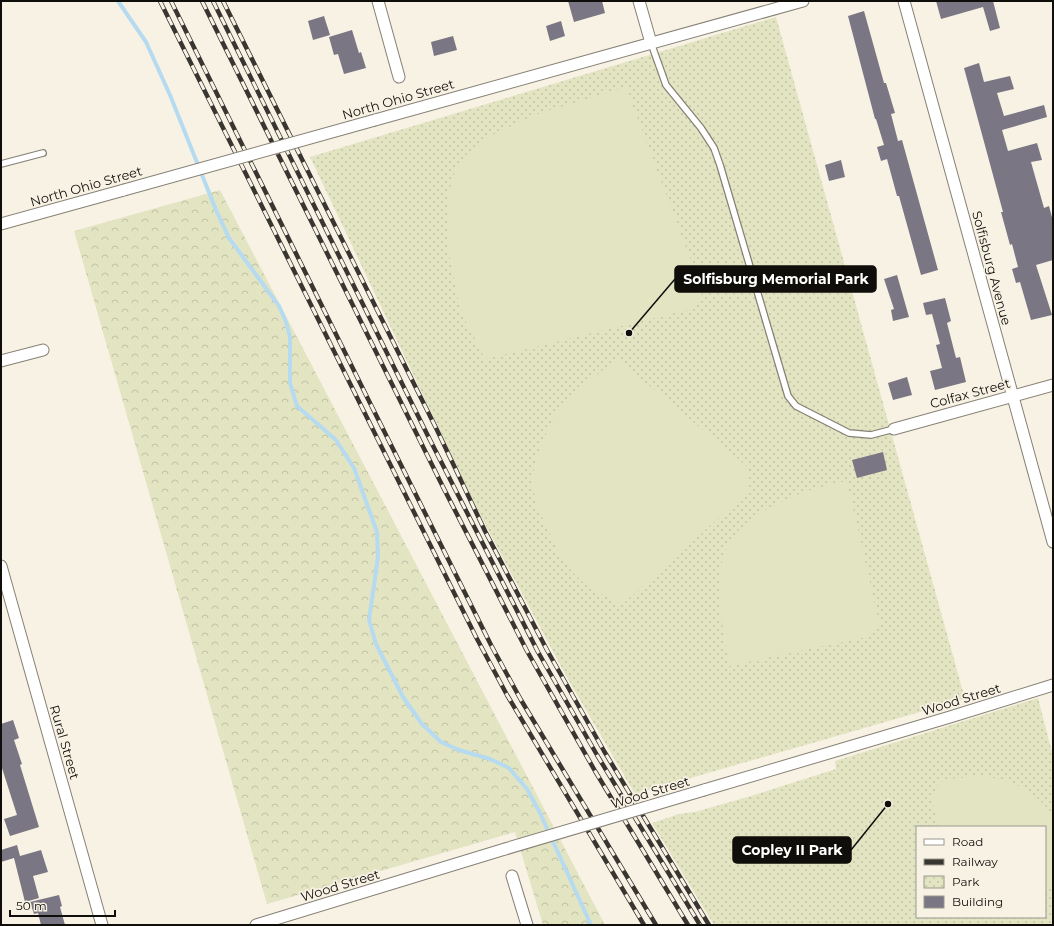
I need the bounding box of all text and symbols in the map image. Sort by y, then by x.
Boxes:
street label: North Ohio Street [340,75,456,123]
street label: North Ohio Street [28,162,144,210]
street label: Solfisburg Avenue [969,209,1015,327]
callout: Solfisburg Memorial Park [675,266,876,292]
text: Solfisburg Memorial Park [683,270,869,288]
street label: Colfax Street [928,375,1012,411]
street label: Wood Street [920,679,1002,719]
street label: Rural Street [47,703,83,781]
street label: Wood Street [609,772,691,812]
legend [916,826,1046,918]
text: Road [952,834,983,849]
callout: Copley II Park [733,837,851,863]
text: Copley II Park [741,841,843,859]
text: Railway [952,854,998,869]
street label: Wood Street [299,865,381,905]
text: Park [952,874,980,889]
scale bar [10,892,115,918]
text: Building [952,894,1003,909]
text: 50 m [16,898,47,913]

